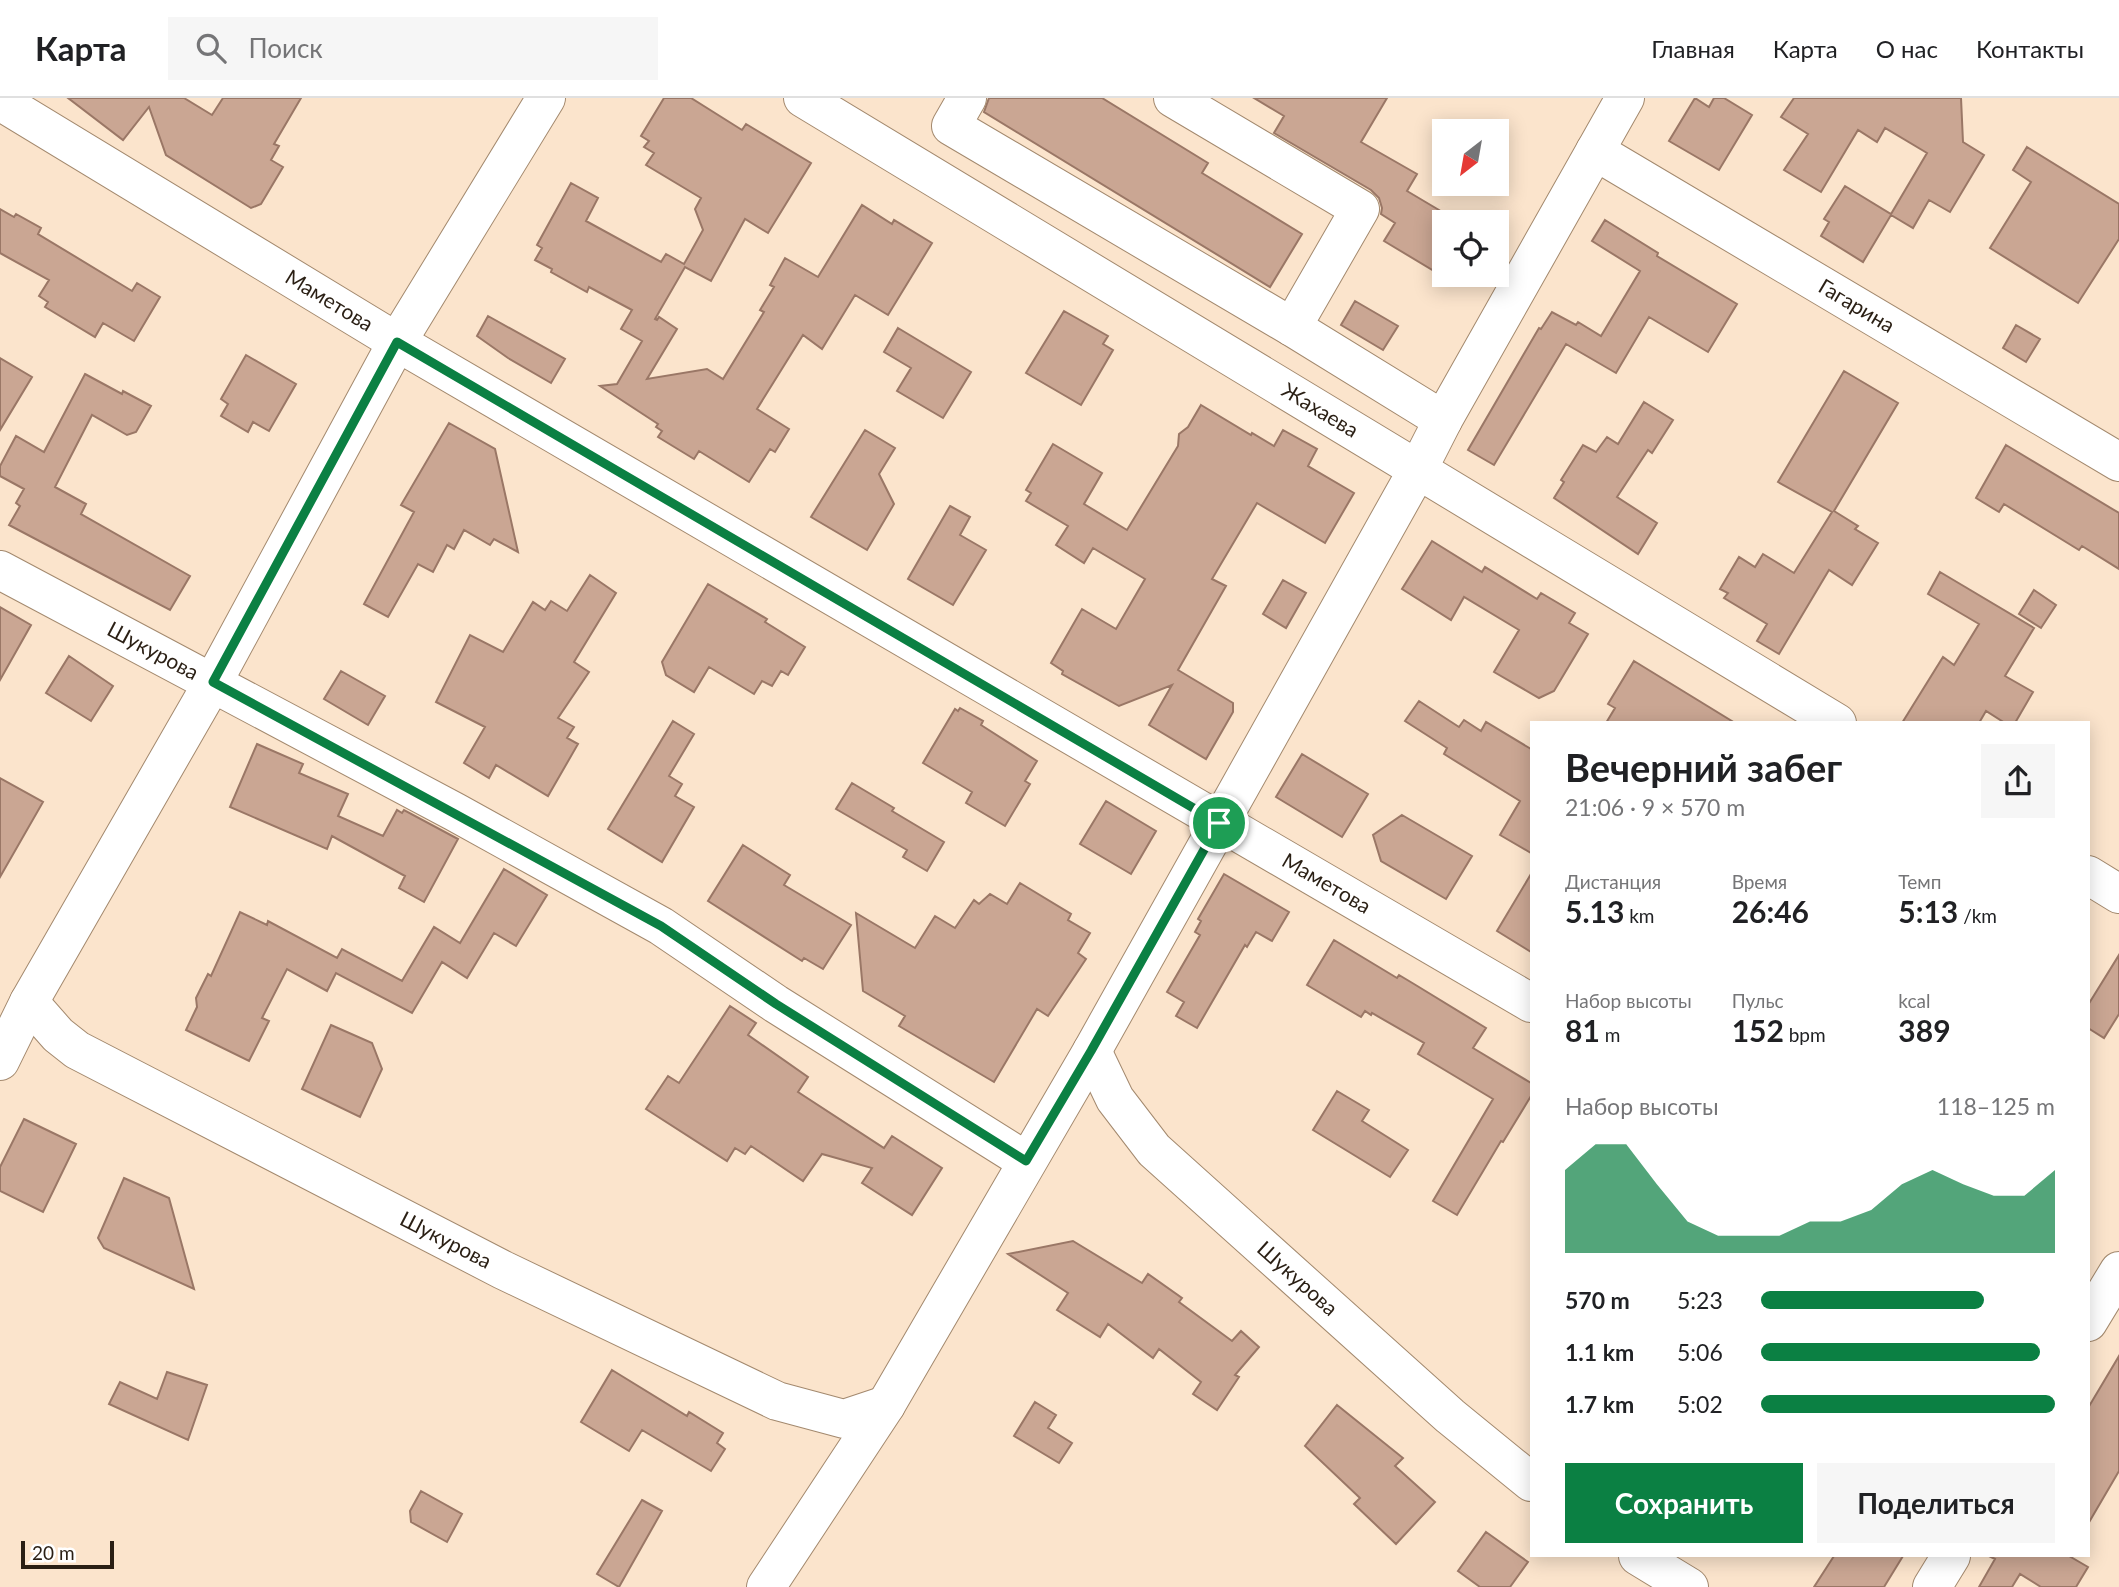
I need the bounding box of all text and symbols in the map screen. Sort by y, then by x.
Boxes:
search box [168,17,658,80]
text: Карта [35,28,126,68]
icon: search [192,29,230,67]
text: Поиск [248,32,323,64]
text: Главная [1651,34,1735,63]
text: Карта [1773,34,1838,63]
text: О нас [1876,34,1938,63]
text: Контакты [1976,34,2084,63]
north arrow [1432,119,1508,196]
map controls [1432,119,1509,287]
button: locate [1432,210,1509,287]
street label: Маметова [281,263,378,336]
street label: Гагарина [1815,273,1900,337]
street label: Жахаева [1278,376,1364,442]
street label: Шукурова [104,616,203,684]
text: Вечерний забег [1565,744,1842,790]
button: share [1981,744,2055,818]
pin [1189,793,1249,853]
text: 21:06 · 9 × 570 m [1565,793,1745,821]
icon: arrive [1200,804,1238,842]
street label: Маметова [1278,847,1376,918]
text: Дистанция [1565,870,1661,893]
text: Время [1732,870,1787,893]
text: Темп [1898,870,1941,893]
text: 5.13 [1565,893,1624,929]
text: 26:46 [1732,893,1809,929]
text: 5:13 [1898,893,1958,929]
text: km [1624,904,1654,927]
text: /km [1958,904,1997,927]
text: Набор высоты [1565,989,1692,1012]
text: Пульс [1732,989,1784,1012]
text: kcal [1898,989,1930,1012]
text: 81 [1565,1012,1600,1048]
text: 152 [1732,1012,1784,1048]
text: 389 [1898,1012,1951,1048]
text: m [1600,1023,1620,1046]
text: bpm [1784,1023,1826,1046]
text: Набор высоты [1565,1092,1719,1120]
text: 118–125 m [1937,1092,2055,1120]
street label: Шукурова [396,1205,496,1273]
street label: Шукурова [1253,1235,1344,1320]
text: 570 m [1565,1286,1630,1314]
text: 5:23 [1677,1286,1723,1314]
text: 1.1 km [1565,1338,1634,1366]
text: 5:06 [1677,1338,1723,1366]
text: 1.7 km [1565,1390,1634,1418]
text: 5:02 [1677,1390,1723,1418]
button: Сохранить [1565,1463,1803,1543]
button: Поделиться [1817,1463,2055,1543]
scale bar [21,1538,114,1570]
text: 20 m [32,1541,75,1564]

